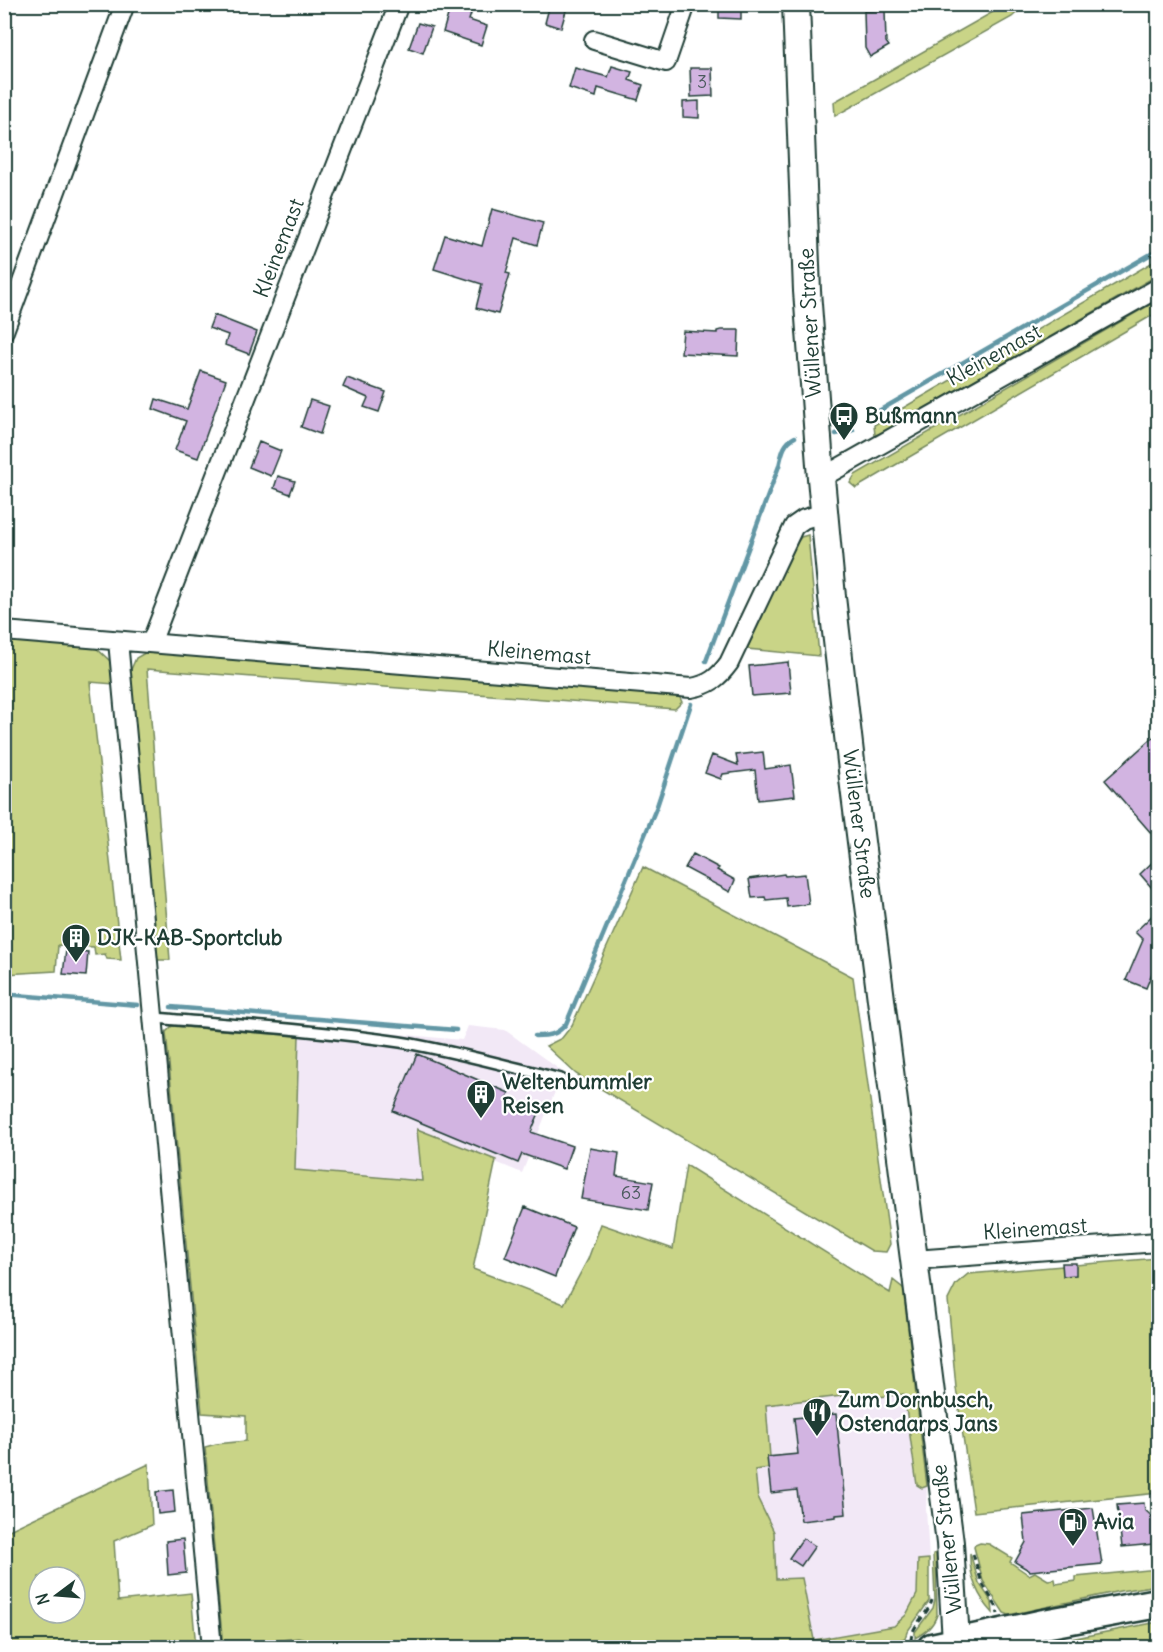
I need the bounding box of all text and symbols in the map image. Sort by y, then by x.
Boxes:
house number: 3 [697,70,707,93]
street label: Kleinemast [247,194,310,301]
street label: Wüllener Straße [792,247,827,399]
street label: Kleinemast [942,317,1046,392]
bus stop icon: Bußmann [828,400,860,442]
place label: Bußmann [865,402,957,429]
street label: Kleinemast [486,635,592,670]
street label: Wüllener Straße [837,748,882,900]
building icon: DJK-KAB-Sportclub [60,922,92,964]
place label: DJK-KAB-Sportclub [97,924,282,951]
place label: Weltenbummler Reisen [502,1068,652,1119]
building icon: Weltenbummler Reisen [465,1078,497,1120]
house number: 63 [621,1181,641,1204]
street label: Kleinemast [982,1211,1088,1246]
place label: Zum Dornbusch, Ostendarps Jans [838,1386,998,1437]
restaurant icon: Zum Dornbusch, Ostendarps Jans [801,1396,833,1438]
street label: Wüllener Straße [925,1463,968,1615]
fuel station icon: Avia [1057,1506,1089,1548]
place label: Avia [1094,1508,1134,1535]
north arrow [27,1565,87,1625]
text: N [31,1591,54,1607]

